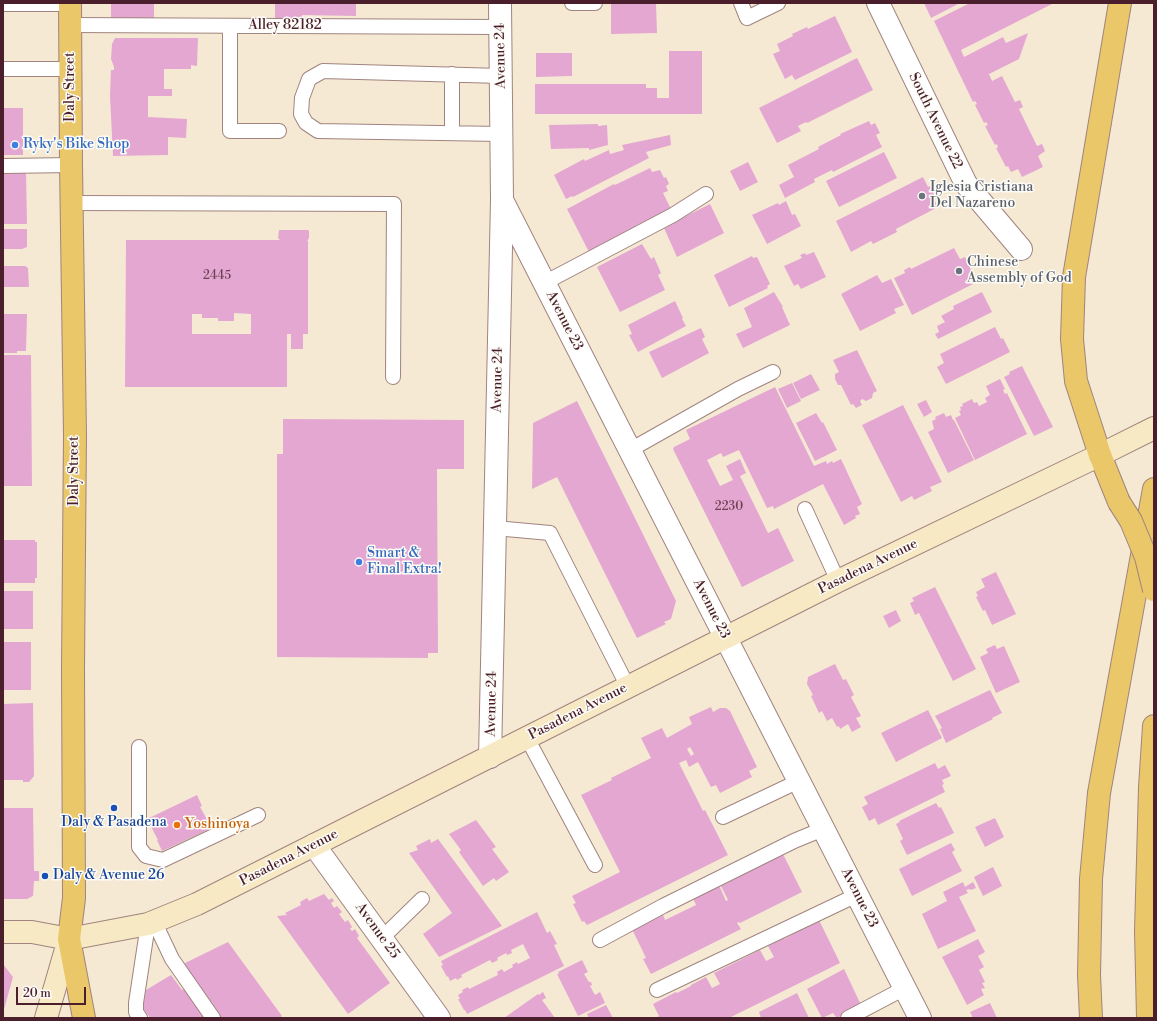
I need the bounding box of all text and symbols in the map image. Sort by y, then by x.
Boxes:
street label: Alley 82182 [248,18,322,34]
street label: Avenue 24 [492,23,510,89]
street label: Daly Street [63,52,79,122]
street label: South Avenue 22 [904,70,966,172]
place label: Ryky's Bike Shop [23,137,129,153]
marker: Ryky's Bike Shop [10,140,20,150]
place label: Iglesia Cristiana Del Nazareno [930,180,1033,212]
marker: Iglesia Cristiana Del Nazareno [917,191,927,201]
place label: Chinese Assembly of God [967,255,1072,288]
marker: Chinese Assembly of God [954,266,964,276]
house number: 2445 [203,269,231,283]
street label: Avenue 23 [542,288,586,354]
street label: Avenue 24 [489,347,507,413]
street label: Daly Street [67,436,83,506]
house number: 2230 [715,500,743,514]
street label: Pasadena Avenue [816,536,920,598]
place label: Smart & Final Extra! [367,546,441,578]
marker: Smart & Final Extra! [354,557,364,567]
street label: Avenue 23 [689,576,733,642]
street label: Avenue 24 [483,671,501,737]
street label: Pasadena Avenue [526,680,630,744]
marker: Daly & Pasadena [109,803,119,813]
place label: Daly & Pasadena [61,815,167,831]
place label: Yoshinoya [185,817,250,833]
marker: Yoshinoya [172,820,182,830]
street label: Pasadena Avenue [237,826,341,890]
street label: Avenue 23 [837,865,881,931]
place label: Daly & Avenue 26 [53,868,164,884]
marker: Daly & Avenue 26 [40,871,50,881]
street label: Avenue 25 [351,900,403,962]
scale bar [18,979,88,1005]
text: 20 m [23,986,51,1001]

